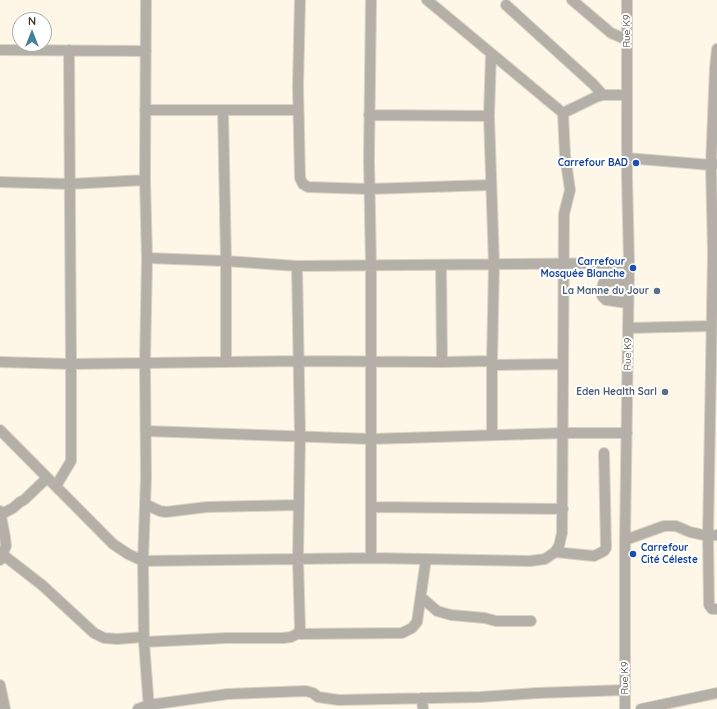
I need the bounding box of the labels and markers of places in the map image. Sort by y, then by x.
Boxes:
place label: Carrefour BAD [558,157,628,169]
marker: Carrefour BAD [631,158,641,168]
place label: Carrefour Mosquée Blanche [541,256,625,280]
marker: Carrefour Mosquée Blanche [628,263,638,273]
place label: La Manne du Jour [562,285,649,297]
marker: La Manne du Jour [652,286,662,296]
place label: Eden Health Sarl [576,386,657,398]
marker: Eden Health Sarl [660,387,670,397]
place label: Carrefour Cité Céleste [641,542,698,566]
marker: Carrefour Cité Céleste [628,549,638,559]

